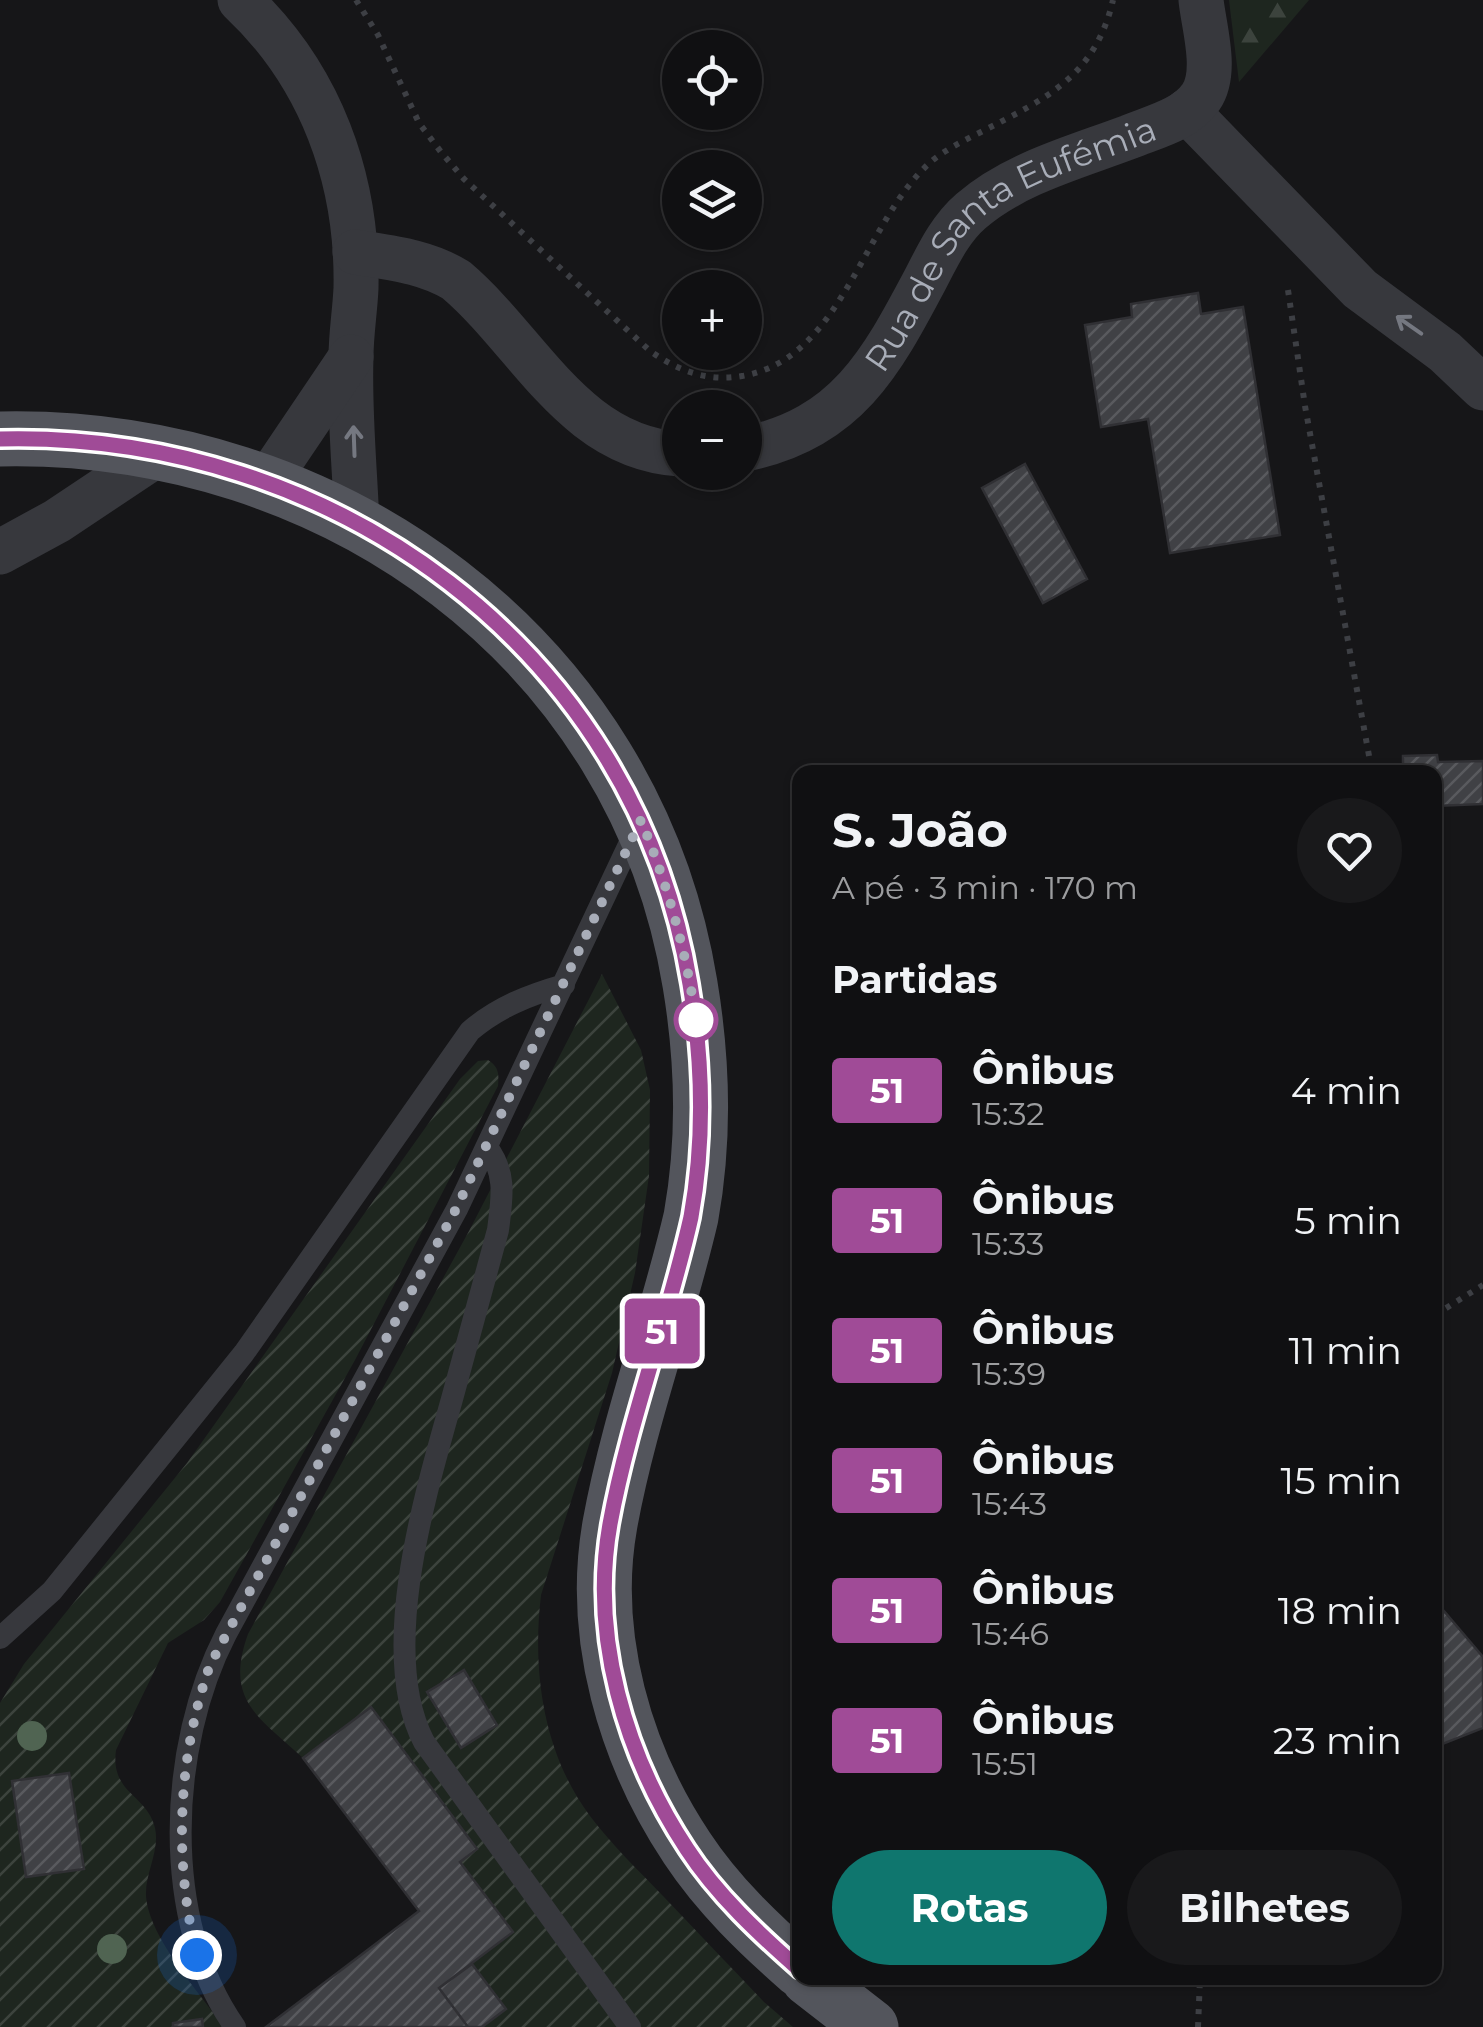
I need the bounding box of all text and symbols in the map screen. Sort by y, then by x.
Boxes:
map controls [662,30,762,490]
button: locate [662,30,762,130]
street label: Rua de Santa Eufémia [855,107,1162,380]
button: layers [662,150,762,250]
button: + [662,270,762,370]
one-way arrow [1396,315,1423,336]
button: − [662,390,762,490]
one-way arrow [344,426,363,458]
button: heart [1297,798,1402,903]
text: S. João [832,801,1008,859]
text: A pé · 3 min · 170 m [832,868,1138,907]
text: Partidas [832,956,998,1003]
unlabelled marker [675,999,717,1041]
text: Ônibus [972,1047,1114,1094]
text: 4 min [1291,1067,1402,1114]
text: 51 [870,1069,904,1112]
text: 15:32 [972,1094,1045,1133]
text: Ônibus [972,1177,1114,1224]
text: 5 min [1294,1197,1402,1244]
text: 51 [870,1199,904,1242]
text: 15:33 [972,1224,1044,1263]
line badge: 51 [617,1298,707,1364]
text: Ônibus [972,1307,1114,1354]
text: 51 [645,1310,679,1353]
text: 11 min [1288,1327,1402,1374]
text: 51 [870,1329,904,1372]
text: 15:39 [972,1354,1046,1393]
text: Ônibus [972,1437,1114,1484]
text: 15 min [1281,1457,1402,1504]
text: 51 [870,1459,904,1502]
text: 15:43 [972,1484,1047,1523]
text: Ônibus [972,1567,1114,1614]
text: 18 min [1278,1587,1402,1634]
text: 51 [870,1589,904,1632]
text: 15:46 [972,1614,1049,1653]
text: Ônibus [972,1697,1114,1744]
text: 23 min [1273,1717,1402,1764]
text: 51 [870,1719,904,1762]
text: 15:51 [972,1744,1038,1783]
button: Rotas [832,1850,1107,1965]
button: Bilhetes [1127,1850,1402,1965]
your location [172,1930,222,1980]

